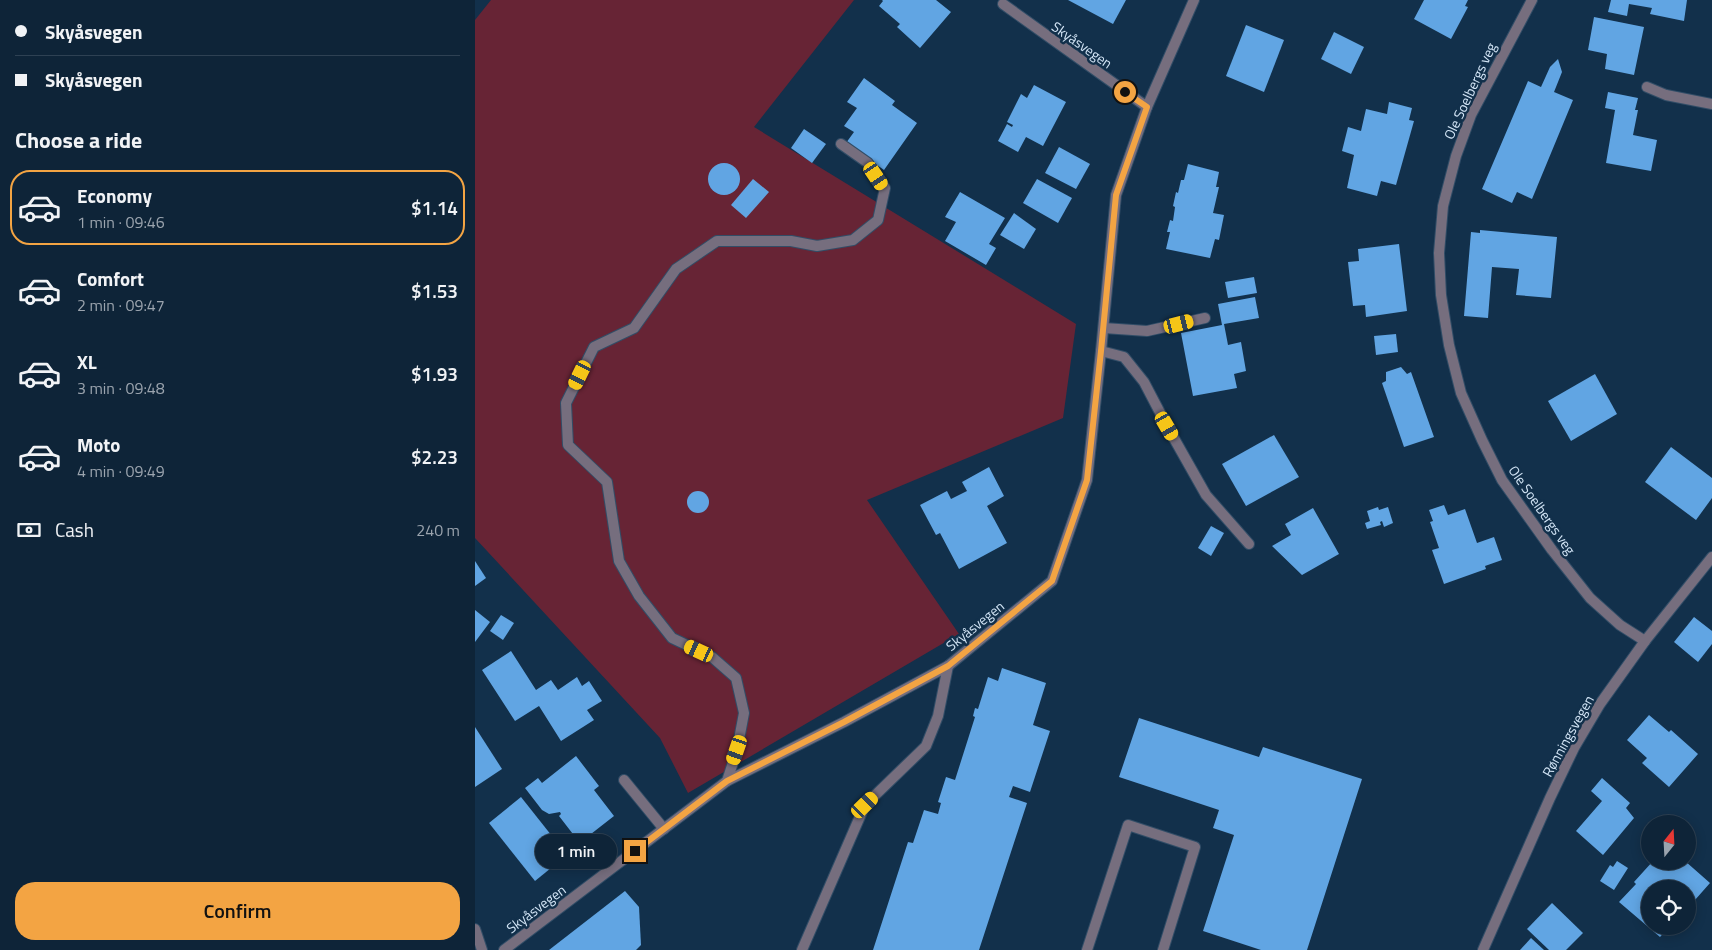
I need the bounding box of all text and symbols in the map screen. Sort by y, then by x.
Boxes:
street label: Skyåsvegen [1048,16,1117,73]
text: Skyåsvegen [45,17,142,46]
street label: Ole Soelbergs veg [1438,39,1501,143]
text: Skyåsvegen [45,65,142,94]
route start [1114,81,1136,103]
text: Choose a ride [15,123,142,157]
car [861,159,890,193]
text: Economy [77,181,152,210]
icon: car [17,185,62,230]
text: $1.14 [411,193,458,222]
text: 1 min · 09:46 [77,210,165,234]
text: Comfort [77,264,144,293]
icon: car [17,268,62,313]
text: $1.53 [411,276,458,305]
text: 2 min · 09:47 [77,293,165,317]
car [1162,313,1195,335]
text: XL [77,347,97,376]
icon: car [17,351,62,396]
car [566,358,593,392]
text: $1.93 [411,359,458,388]
text: 3 min · 09:48 [77,376,165,400]
car [1153,409,1180,443]
text: Moto [77,430,120,459]
icon: car [17,434,62,479]
text: $2.23 [411,442,458,471]
text: 4 min · 09:49 [77,459,165,483]
street label: Ole Soelbergs veg [1504,461,1581,559]
text: Cash [55,515,94,544]
icon: cash [15,516,43,544]
text: 240 m [416,518,460,542]
street label: Skyåsvegen [941,595,1008,656]
car [682,638,715,664]
street label: Rønningsvegen [1536,691,1599,780]
car [725,733,748,767]
car [849,789,881,821]
north arrow [1641,815,1696,870]
map controls [1641,815,1696,935]
callout: 1 min [535,834,617,868]
text: 1 min [557,839,595,863]
route end [624,840,646,862]
street label: Skyåsvegen [501,879,570,938]
button: locate [1641,880,1696,935]
button: Confirm [15,882,460,940]

